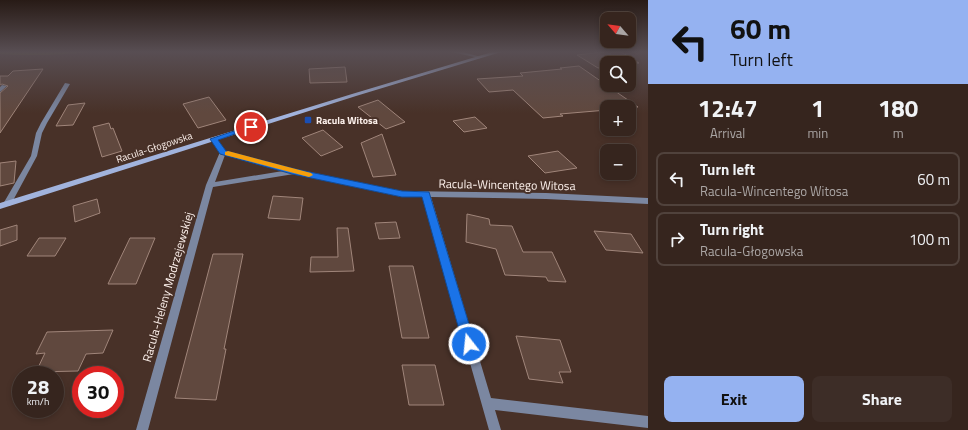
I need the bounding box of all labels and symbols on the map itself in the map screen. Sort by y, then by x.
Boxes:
north arrow [600,12,636,48]
pin [234,110,268,144]
place label: Racula Witosa [316,113,378,128]
marker: Racula Witosa [303,115,313,125]
street label: Racula-Głogowska [114,128,194,167]
street label: Racula-Wincentego Witosa [438,174,576,195]
street label: Racula-Heleny Modrzejewskiej [137,210,198,364]
position arrow [448,323,490,365]
speed limit sign: 30 [72,366,124,418]

